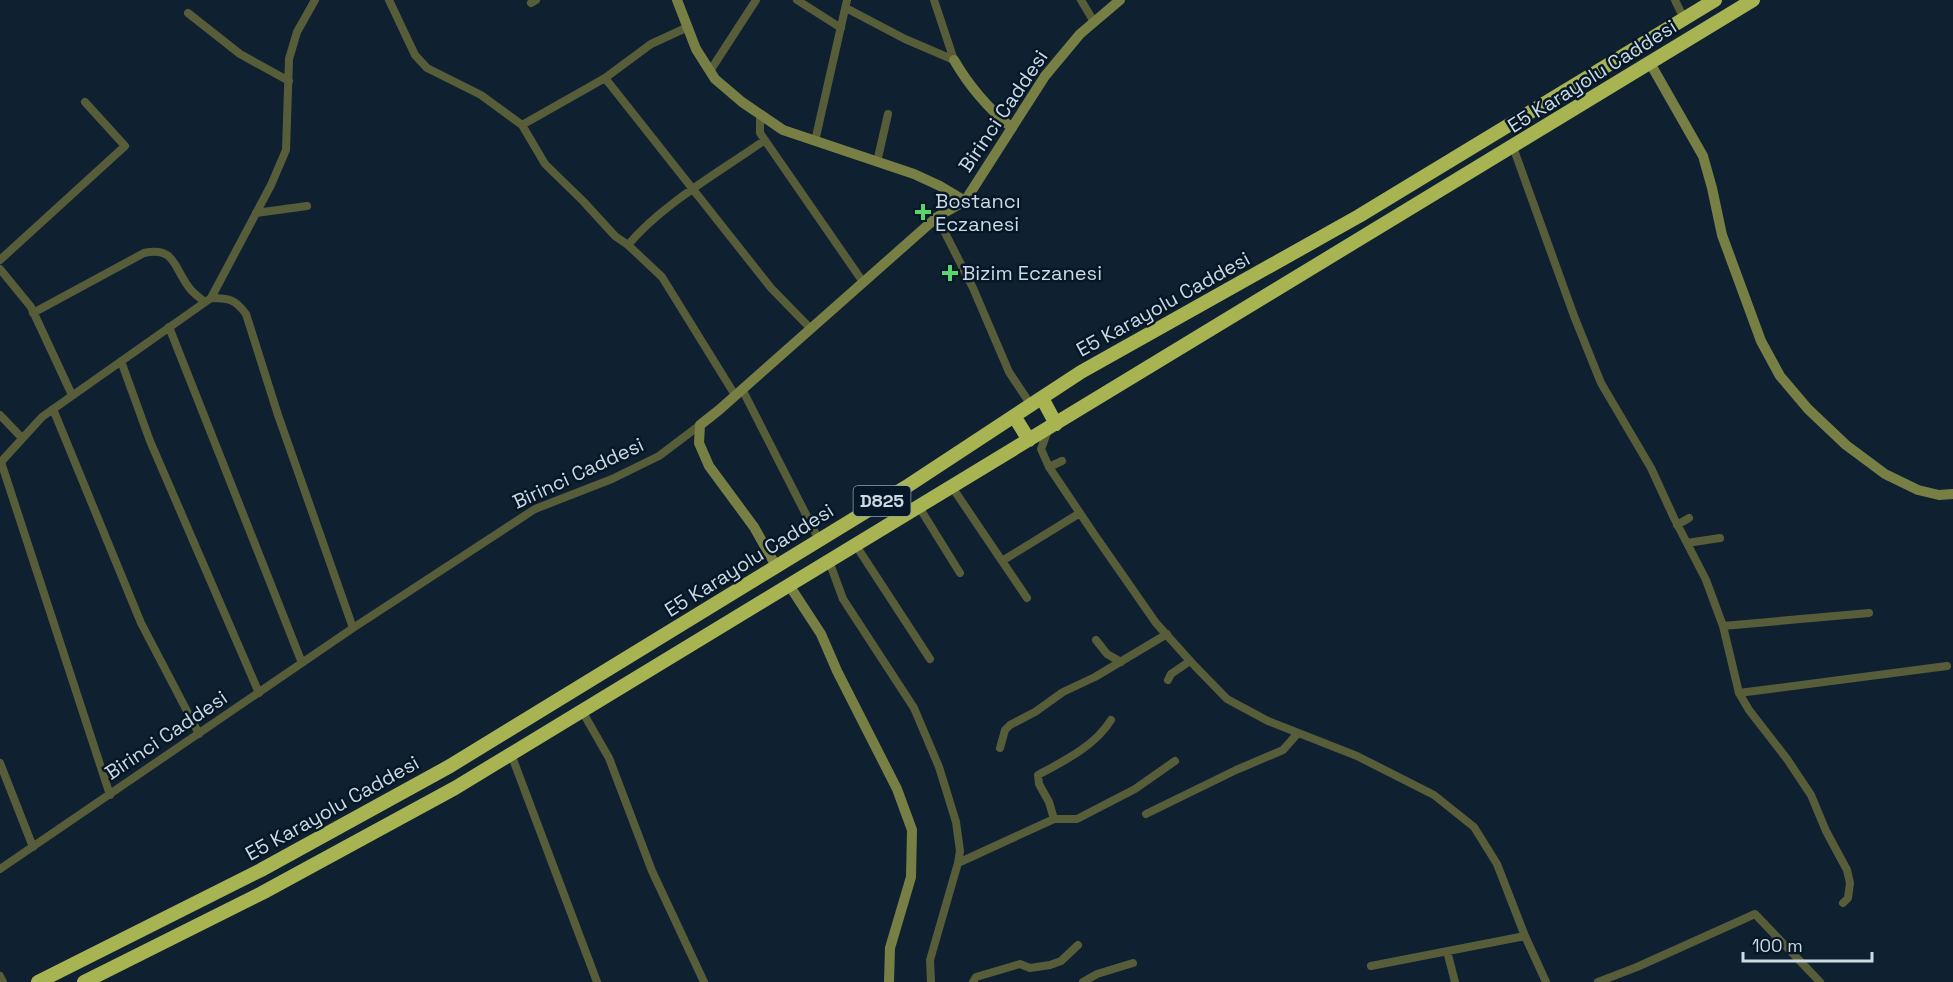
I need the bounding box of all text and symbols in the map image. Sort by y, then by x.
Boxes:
street label: E5 Karayolu Caddesi [1503,13,1681,139]
street label: Birinci Caddesi [953,45,1053,177]
place label: Bostancı Eczanesi [935,188,1021,237]
marker: Bostancı Eczanesi [916,205,930,219]
street label: E5 Karayolu Caddesi [1072,245,1254,363]
place label: Bizim Eczanesi [962,260,1102,286]
marker: Bizim Eczanesi [943,266,957,280]
street label: Birinci Caddesi [508,431,648,515]
road number: D825 [854,486,910,516]
street label: E5 Karayolu Caddesi [660,497,838,623]
street label: Birinci Caddesi [100,685,232,785]
street label: E5 Karayolu Caddesi [241,749,423,867]
scale bar [1743,925,1872,963]
text: 100 m [1752,934,1803,957]

